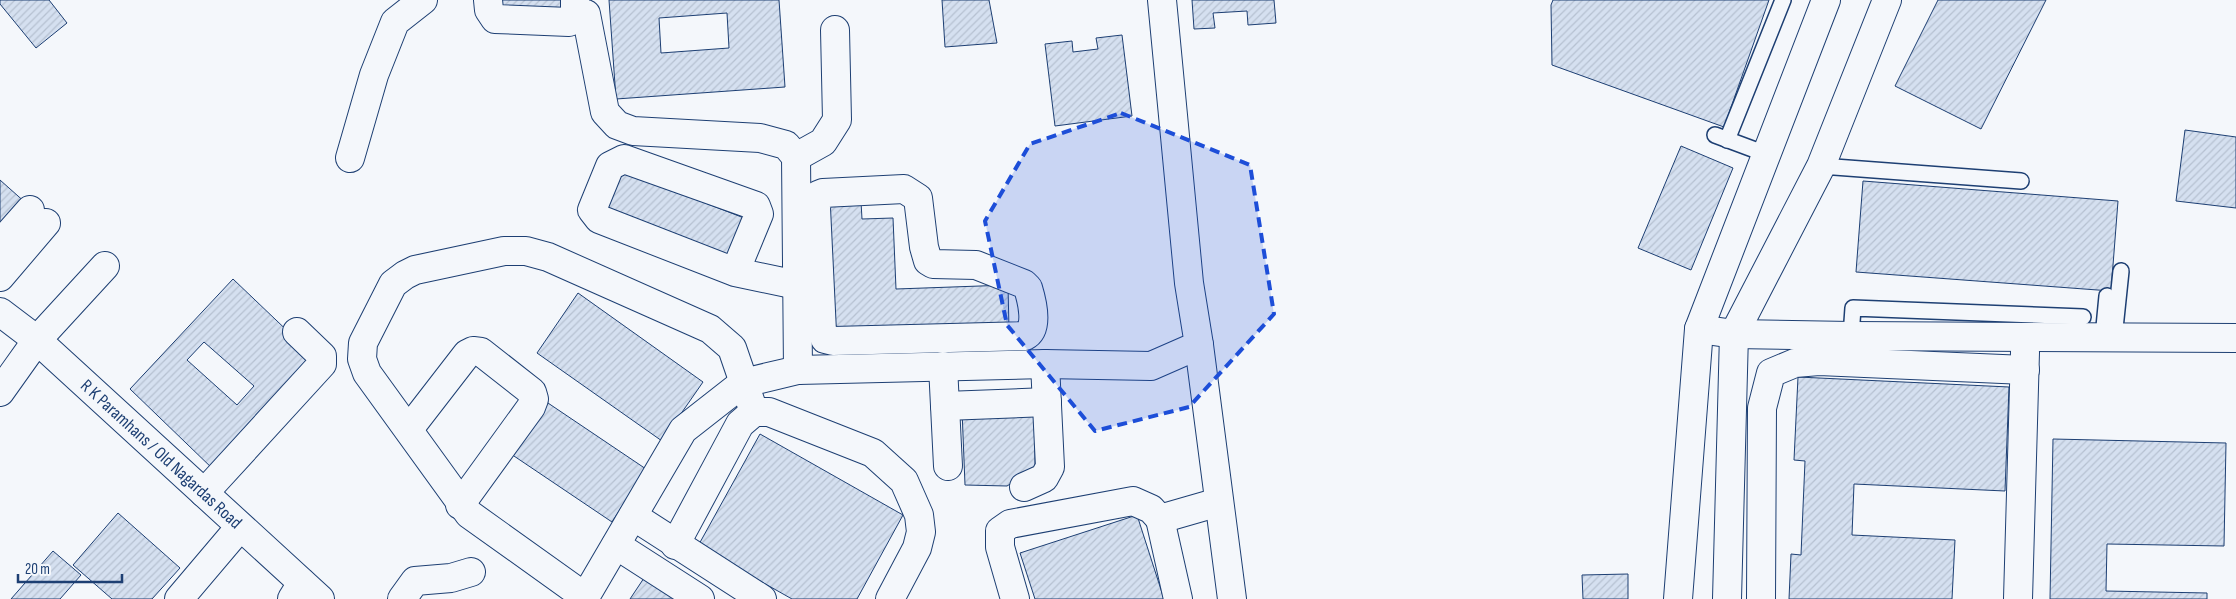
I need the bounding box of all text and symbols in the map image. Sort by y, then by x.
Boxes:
street label: R K Paramhans / Old Nagardas Road [76,375,246,533]
scale bar [18,552,121,584]
text: 20 m [25,560,50,579]

